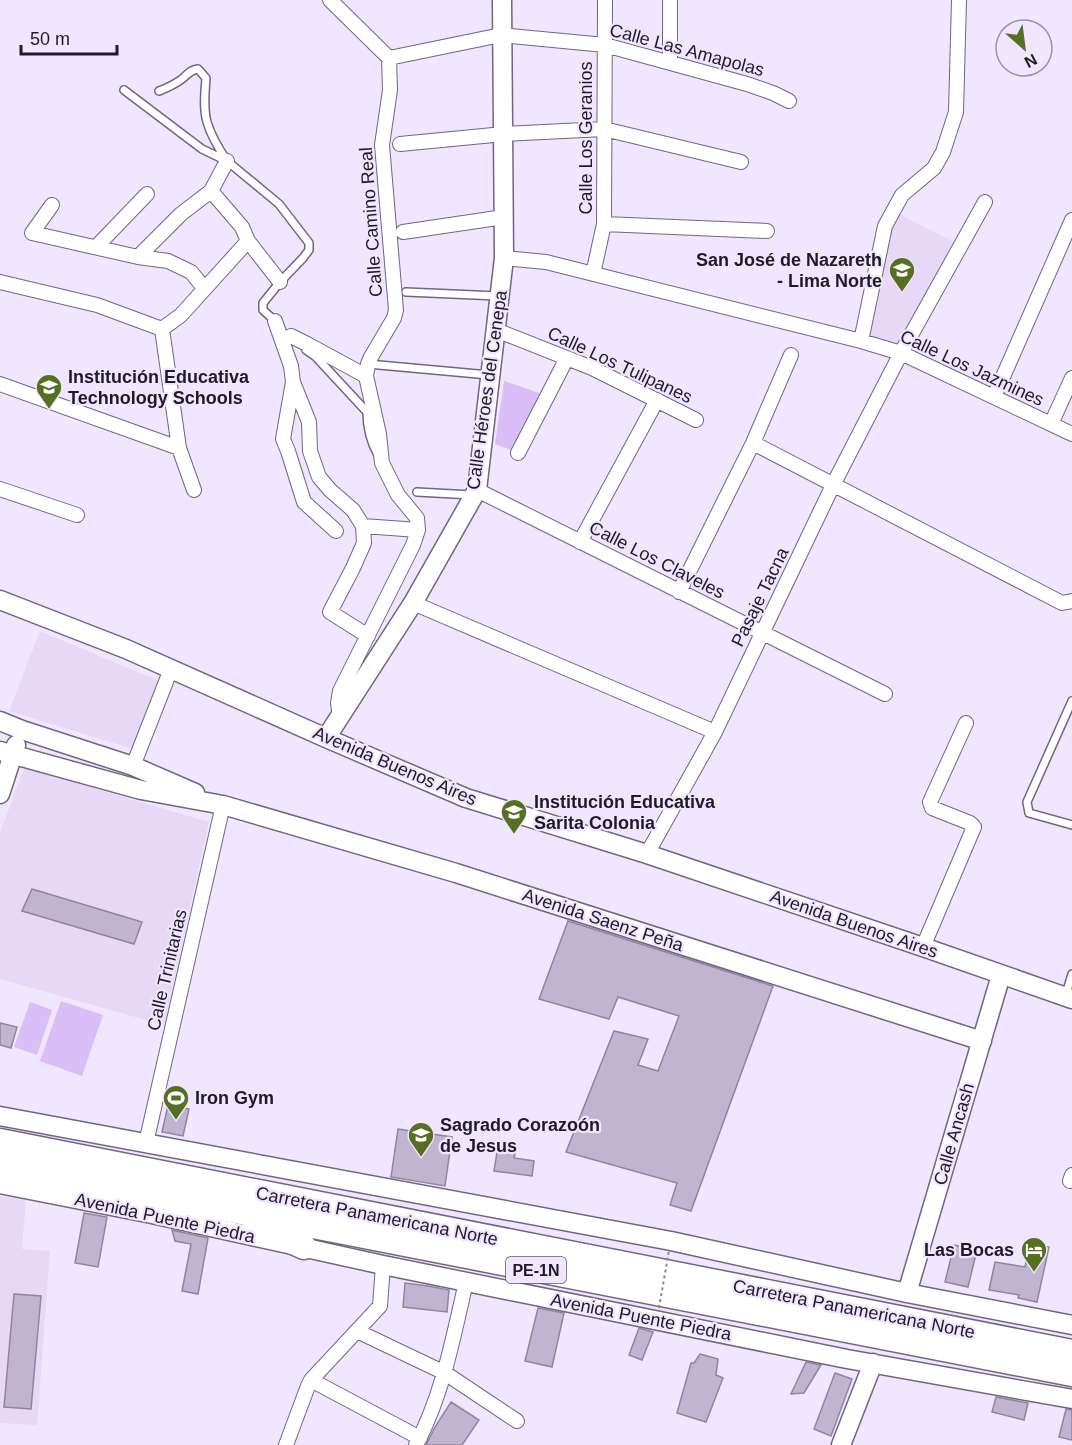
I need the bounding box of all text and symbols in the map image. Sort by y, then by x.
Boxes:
scale bar [21,18,117,56]
north arrow [994,18,1054,78]
street label: Calle Las Amapolas [608,20,766,80]
text: 50 m [30,29,70,49]
text: N [1022,51,1040,71]
street label: Calle Los Geranios [576,61,596,215]
street label: Calle Camino Real [356,146,386,298]
place label: San José de Nazareth - Lima Norte [696,250,882,291]
school or university icon: San José de Nazareth - Lima Norte [887,255,917,293]
street label: Calle Héroes del Cenepa [463,288,511,491]
street label: Calle Los Tulipanes [545,323,695,407]
street label: Calle Los Jazmines [897,326,1047,410]
place label: Institución Educativa Technology Schools [68,367,250,408]
school or university icon: Institución Educativa Technology Schools [34,372,64,410]
street label: Calle Los Claveles [586,517,728,603]
street label: Pasaje Tacna [727,543,793,650]
street label: Avenida Buenos Aires [310,722,480,810]
place label: Institución Educativa Sarita Colonia [534,792,716,833]
school or university icon: Institución Educativa Sarita Colonia [499,797,529,835]
street label: Avenida Saenz Peña [520,885,687,956]
street label: Avenida Buenos Aires [768,886,940,962]
street label: Calle Trinitarias [143,907,191,1033]
street label: Calle Ancash [930,1081,978,1187]
sports icon: Iron Gym [161,1083,191,1121]
place label: Iron Gym [195,1088,274,1108]
place label: Sagrado Corazoón de Jesus [440,1115,600,1156]
school or university icon: Sagrado Corazoón de Jesus [406,1120,436,1158]
street label: Carretera Panamericana Norte [254,1183,500,1249]
street label: Avenida Puente Piedra [73,1189,258,1247]
hotel icon: Las Bocas [1019,1235,1049,1273]
place label: Las Bocas [924,1240,1014,1260]
road number: PE-1N [506,1257,566,1283]
street label: Carretera Panamericana Norte [731,1276,977,1342]
street label: Avenida Puente Piedra [549,1290,734,1345]

